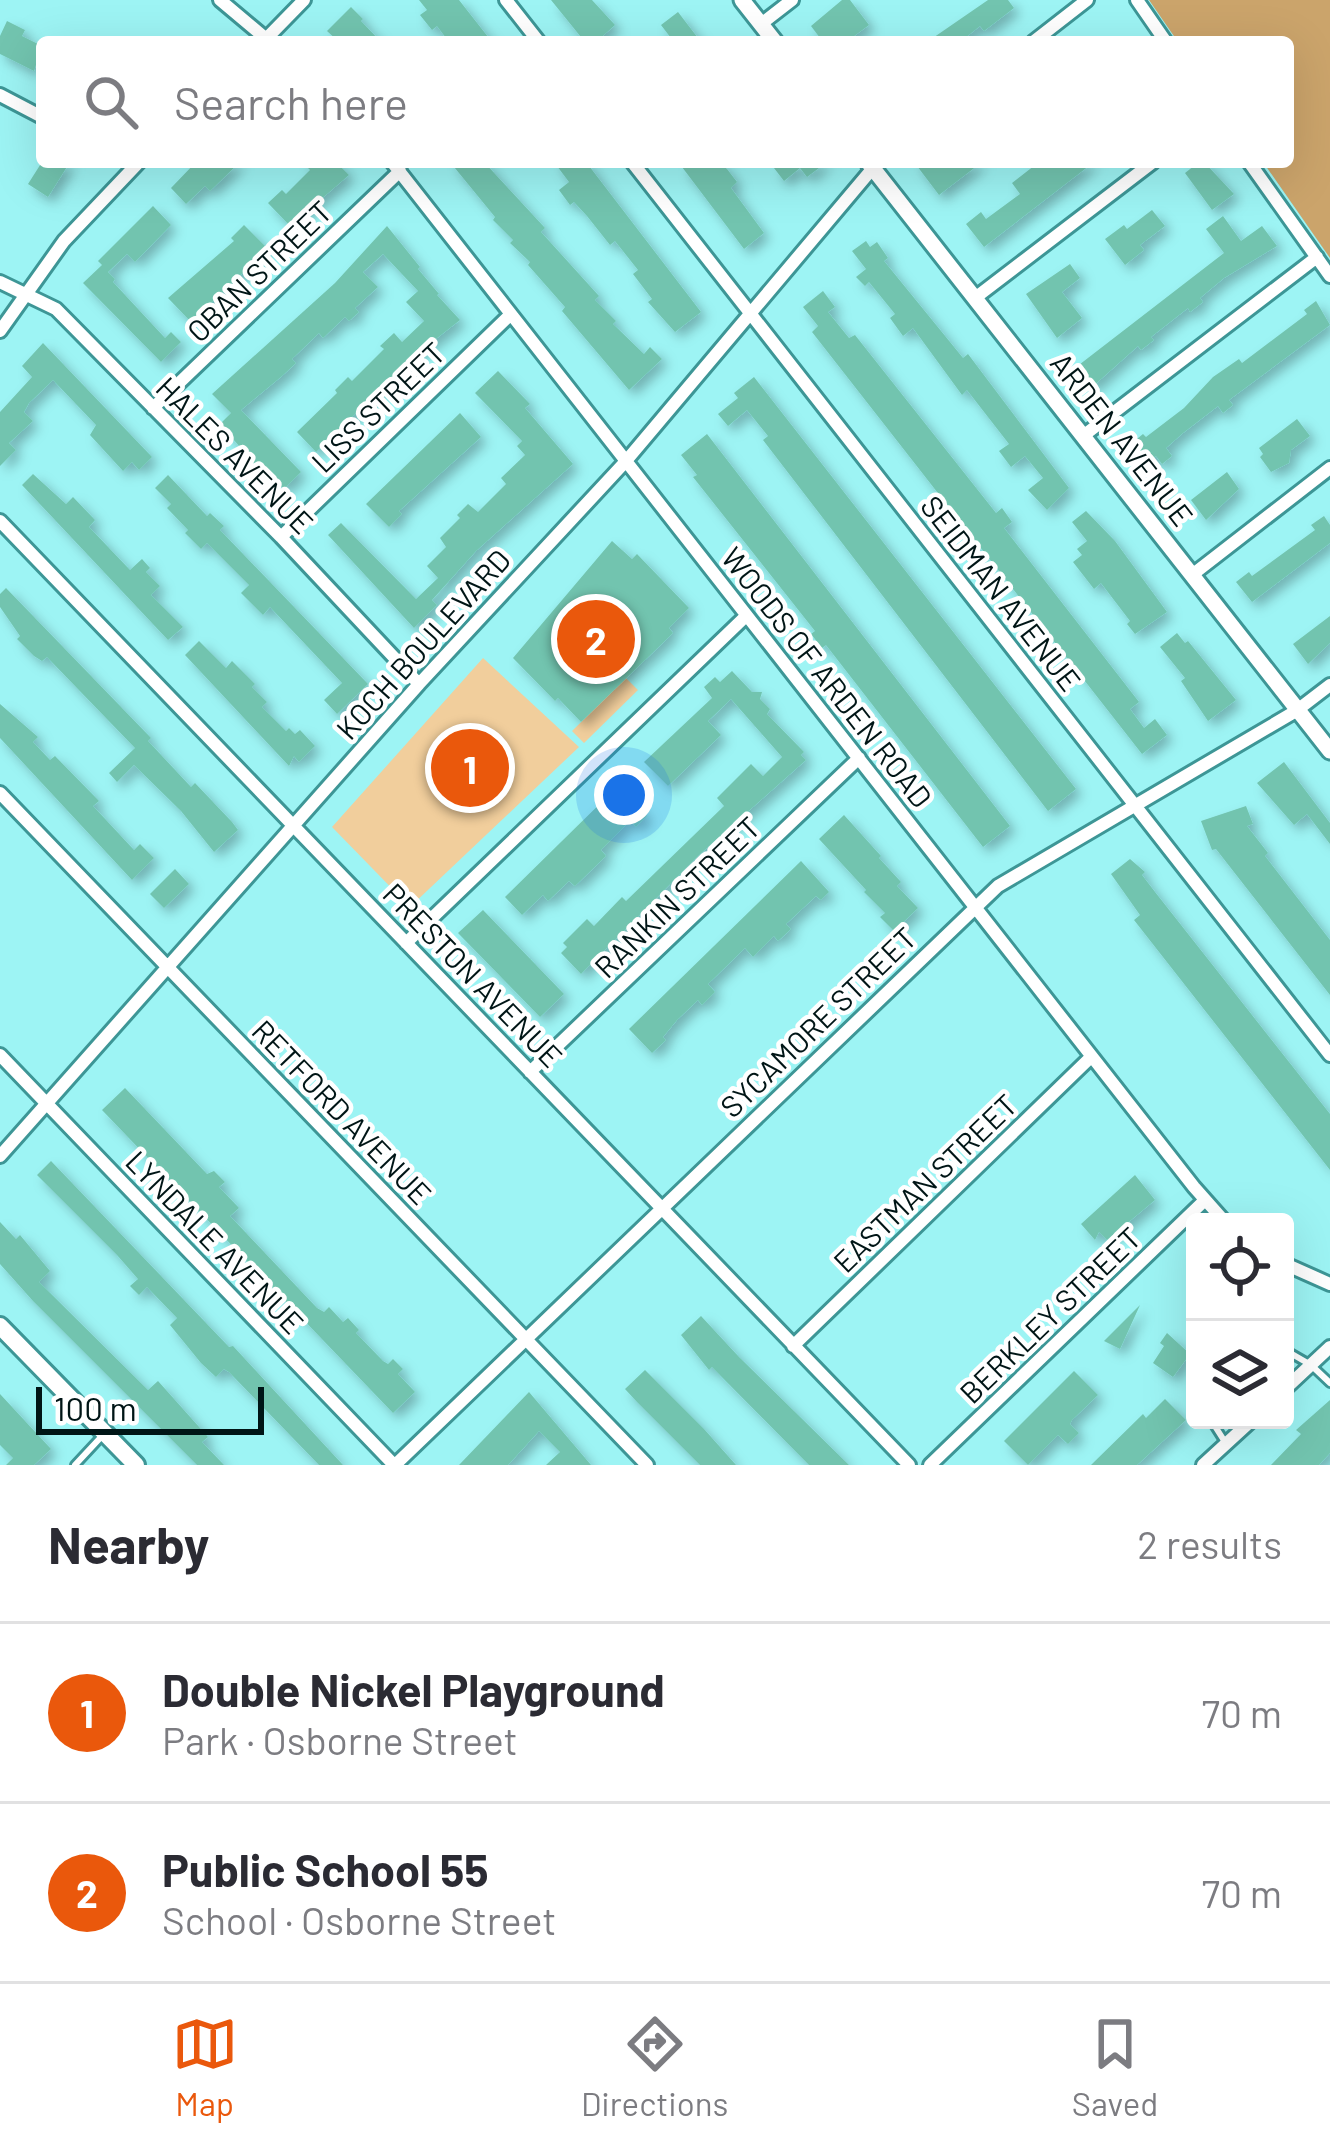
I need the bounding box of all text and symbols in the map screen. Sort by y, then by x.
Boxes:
search box [36,36,1294,168]
icon: search [78,69,144,135]
text: Search here [174,75,408,129]
street label: OBAN STREET [179,193,338,348]
street label: LISS STREET [303,334,452,479]
street label: ARDEN AVENUE [1044,345,1201,532]
street label: HALES AVENUE [150,369,321,540]
street label: SEIDMAN AVENUE [914,488,1089,698]
street label: WOODS OF ARDEN ROAD [715,540,940,814]
street label: KOCH BOULEVARD [328,541,517,746]
pin: 2 [557,594,635,684]
pin: 1 [431,723,509,813]
your location [594,765,654,825]
street label: RANKIN STREET [586,809,767,985]
street label: PRESTON AVENUE [377,875,570,1074]
street label: SYCAMORE STREET [712,919,923,1124]
street label: RETFORD AVENUE [245,1012,439,1211]
street label: EASTMAN STREET [825,1086,1024,1279]
street label: LYNDALE AVENUE [119,1143,312,1340]
map controls [1186,1213,1294,1429]
button: locate [1186,1213,1294,1321]
street label: BERKLEY STREET [952,1219,1148,1410]
button: layers [1186,1321,1294,1429]
scale bar [36,1381,264,1434]
text: 100 m [54,1388,137,1428]
text: Nearby [48,1513,209,1574]
text: 2 results [1137,1520,1282,1567]
text: Double Nickel Playground [162,1662,665,1716]
text: 1 [80,1689,94,1736]
text: 70 m [1201,1689,1282,1736]
text: Park · Osborne Street [162,1716,518,1763]
text: Public School 55 [162,1842,489,1896]
text: 2 [76,1869,98,1916]
text: 70 m [1201,1869,1282,1916]
text: School · Osborne Street [162,1896,556,1943]
tab: Map [172,2011,238,2123]
tab: Directions [581,2011,728,2123]
tab: Saved [1072,2011,1158,2123]

